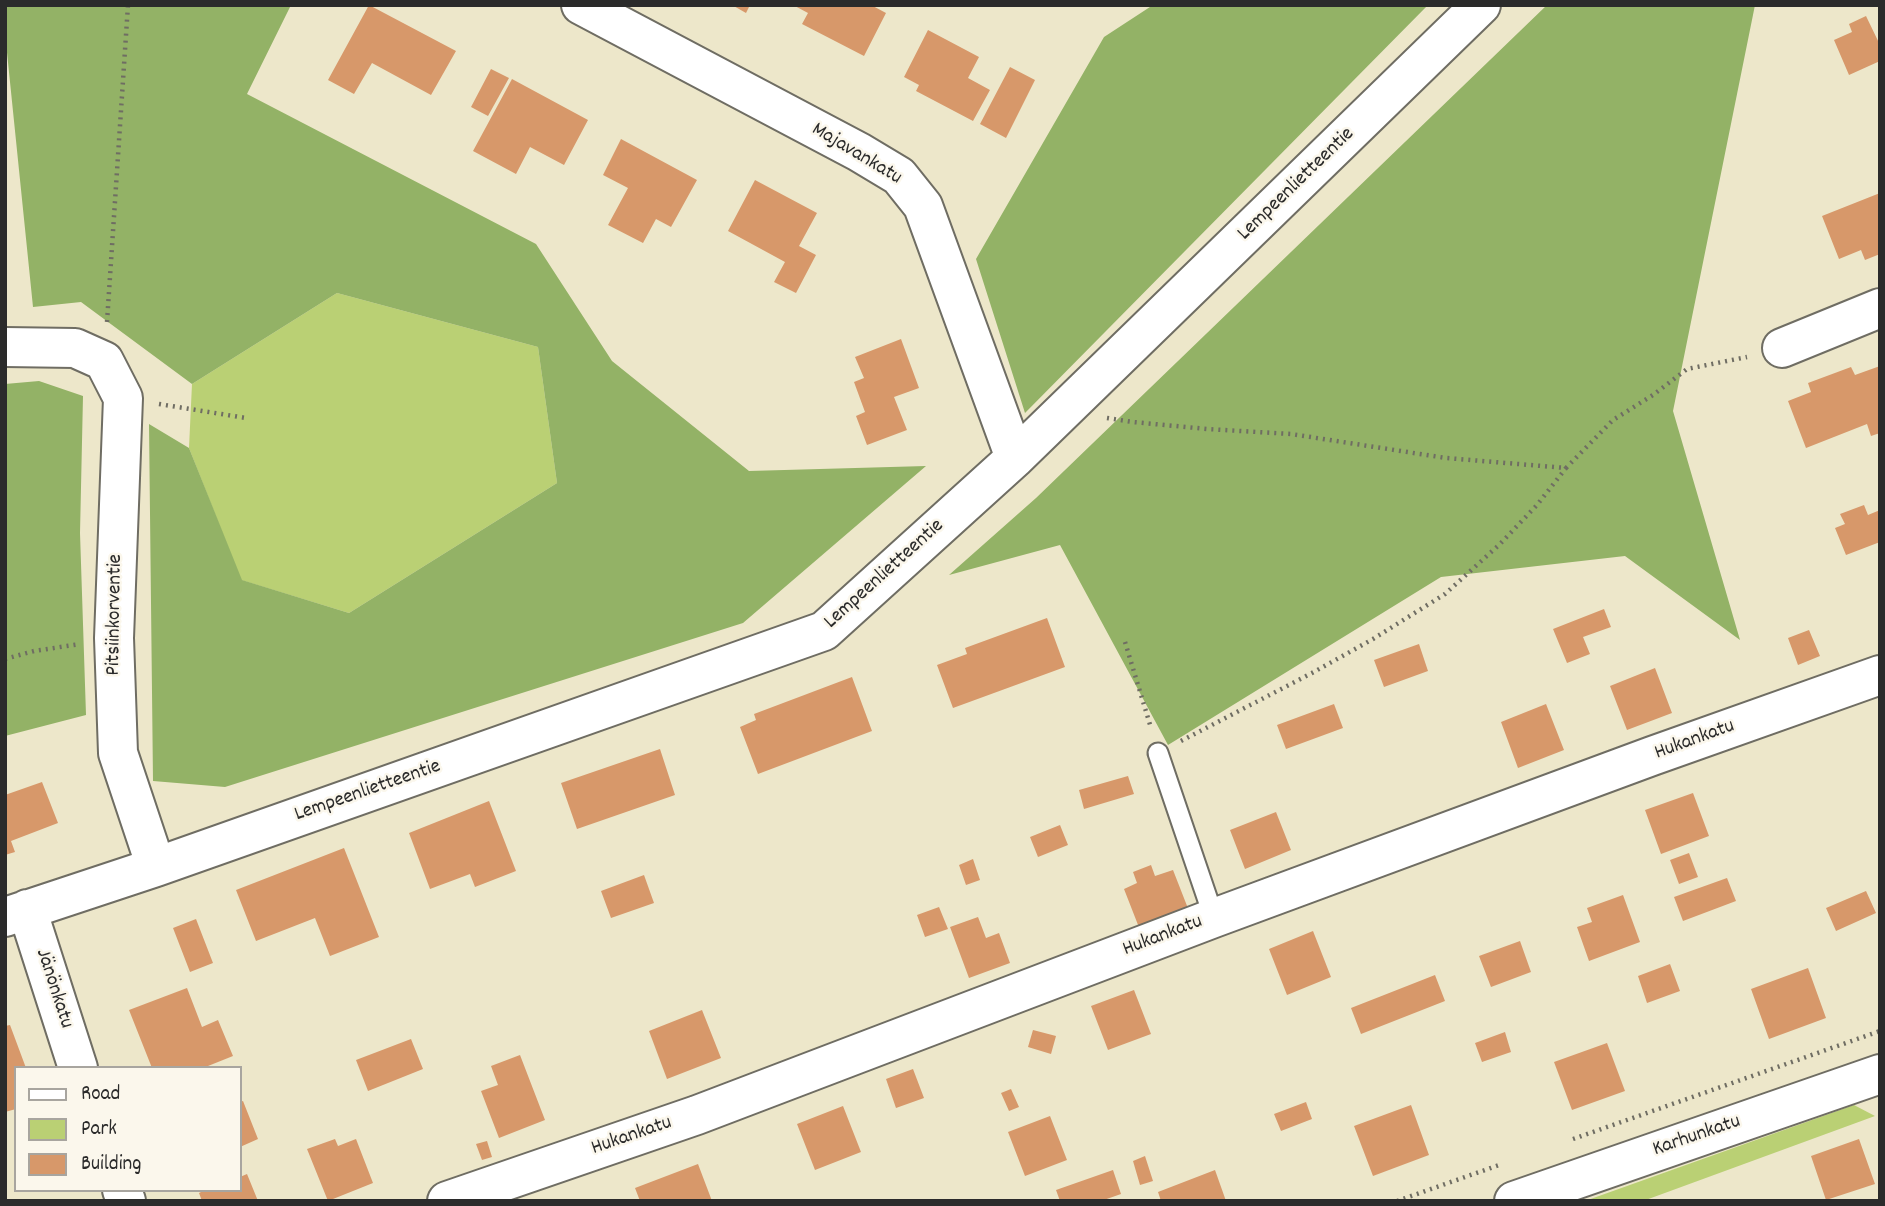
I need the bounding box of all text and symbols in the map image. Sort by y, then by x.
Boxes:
street label: Majavankatu [806,118,906,192]
street label: Lempeenlietteentie [1233,123,1361,247]
street label: Lempeenlietteentie [820,515,950,635]
street label: Pitsiinkorventie [102,554,130,676]
street label: Hukankatu [1652,715,1738,767]
street label: Lempeenlietteentie [292,755,444,829]
street label: Hukankatu [1120,910,1206,964]
street label: Jänönkatu [28,946,78,1032]
legend [14,1066,242,1192]
text: Road [81,1080,120,1110]
street label: Karhunkatu [1650,1110,1744,1164]
street label: Hukankatu [589,1112,675,1162]
text: Park [81,1115,117,1145]
text: Building [81,1150,141,1180]

